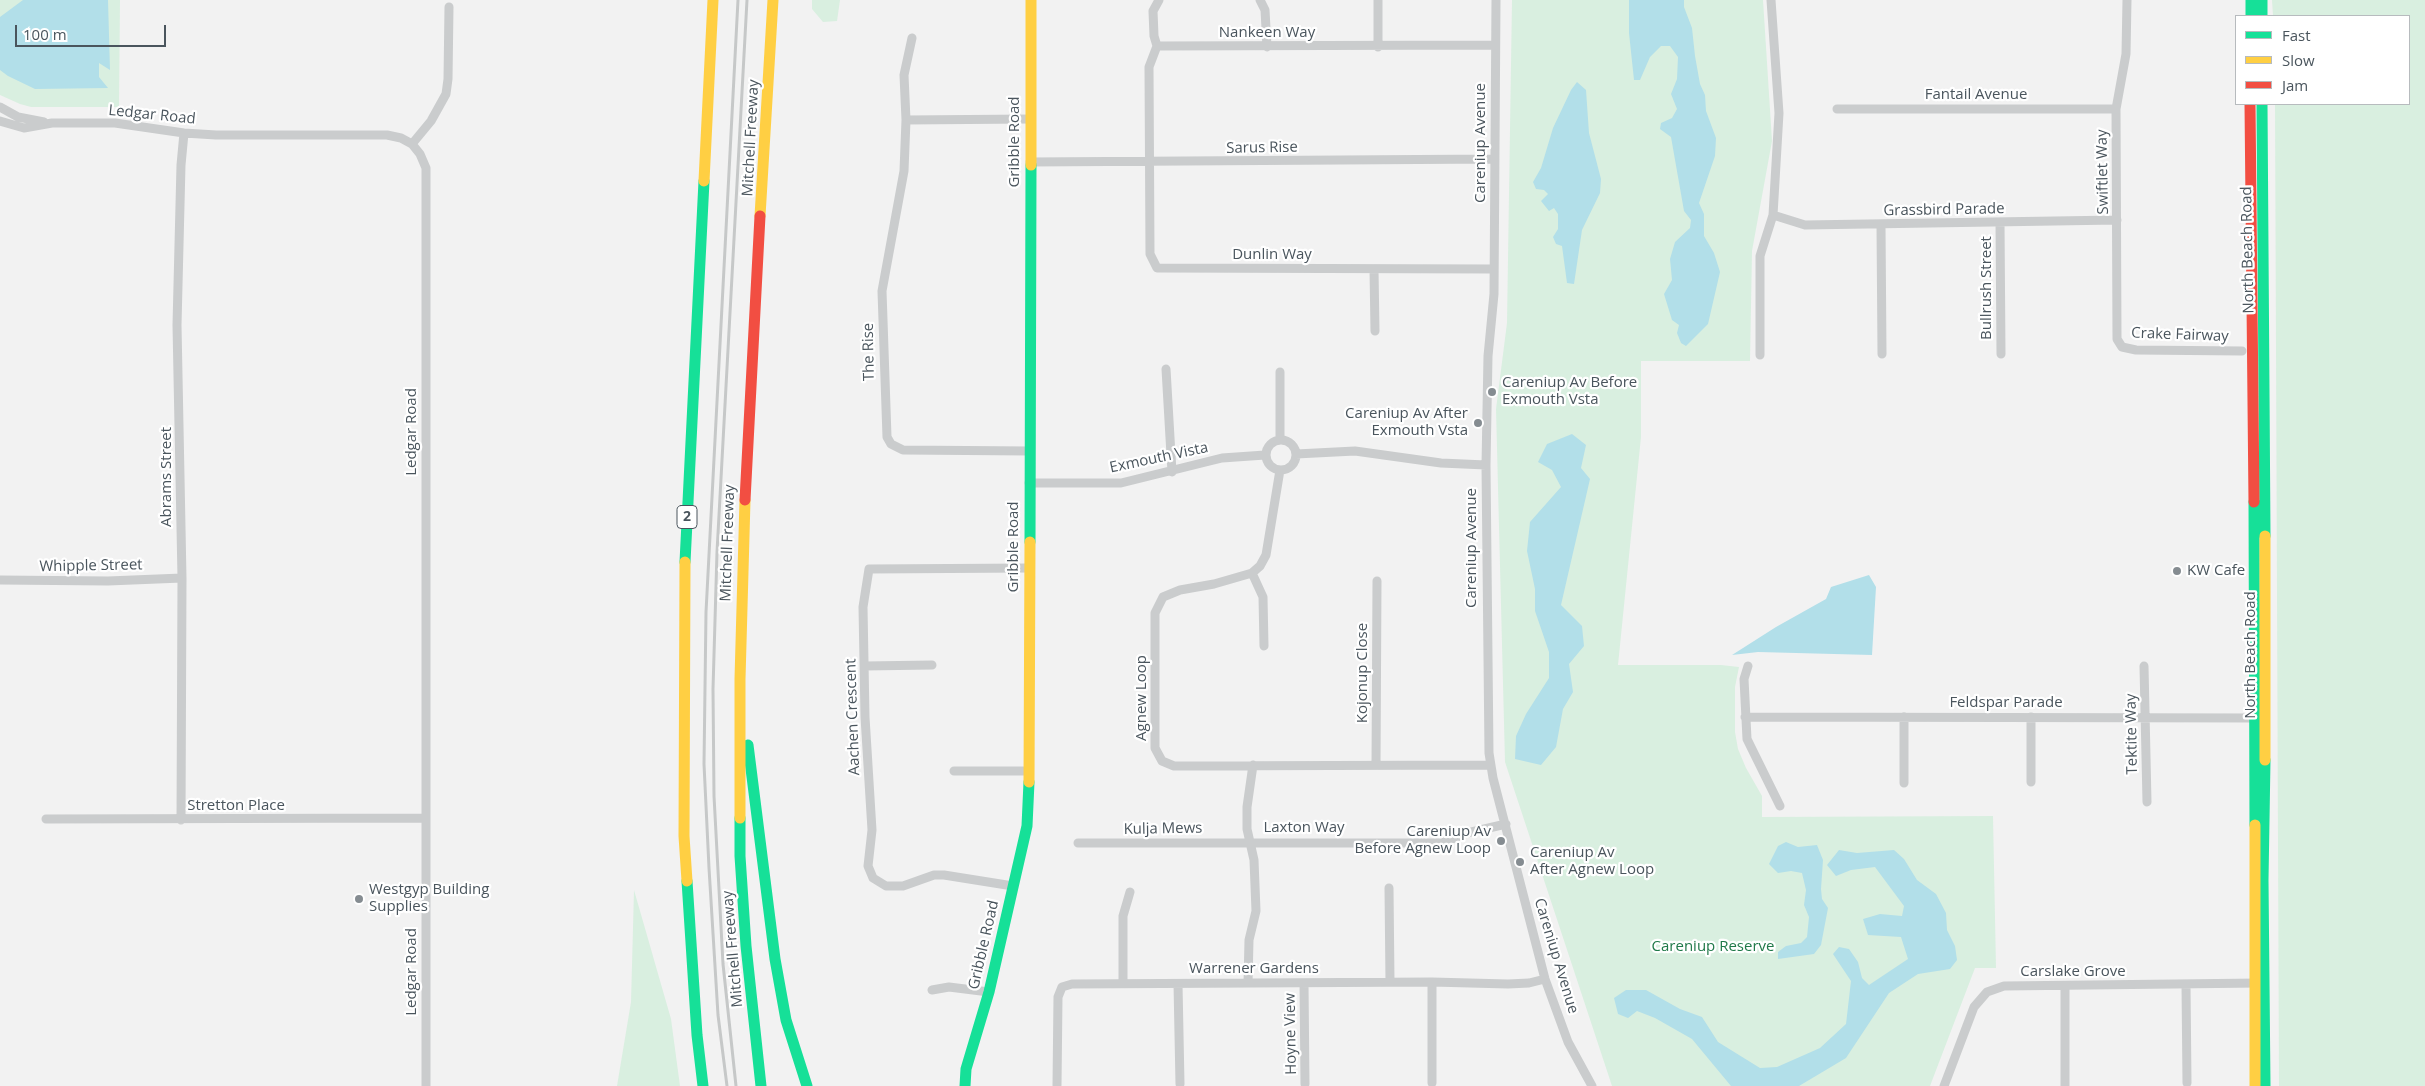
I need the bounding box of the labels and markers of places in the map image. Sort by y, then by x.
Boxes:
place label: Careniup Av Before Exmouth Vsta [1502,374,1637,409]
marker: Careniup Av Before Exmouth Vsta [1486,386,1498,398]
place label: Careniup Av After Exmouth Vsta [1345,405,1468,440]
marker: Careniup Av After Exmouth Vsta [1472,417,1484,429]
place label: KW Cafe [2187,562,2245,580]
marker: KW Cafe [2171,565,2183,577]
place label: Careniup Av Before Agnew Loop [1355,823,1491,858]
marker: Careniup Av Before Agnew Loop [1495,835,1507,847]
place label: Careniup Av After Agnew Loop [1530,844,1654,879]
marker: Careniup Av After Agnew Loop [1514,856,1526,868]
place label: Westgyp Building Supplies [369,881,489,916]
marker: Westgyp Building Supplies [353,893,365,905]

